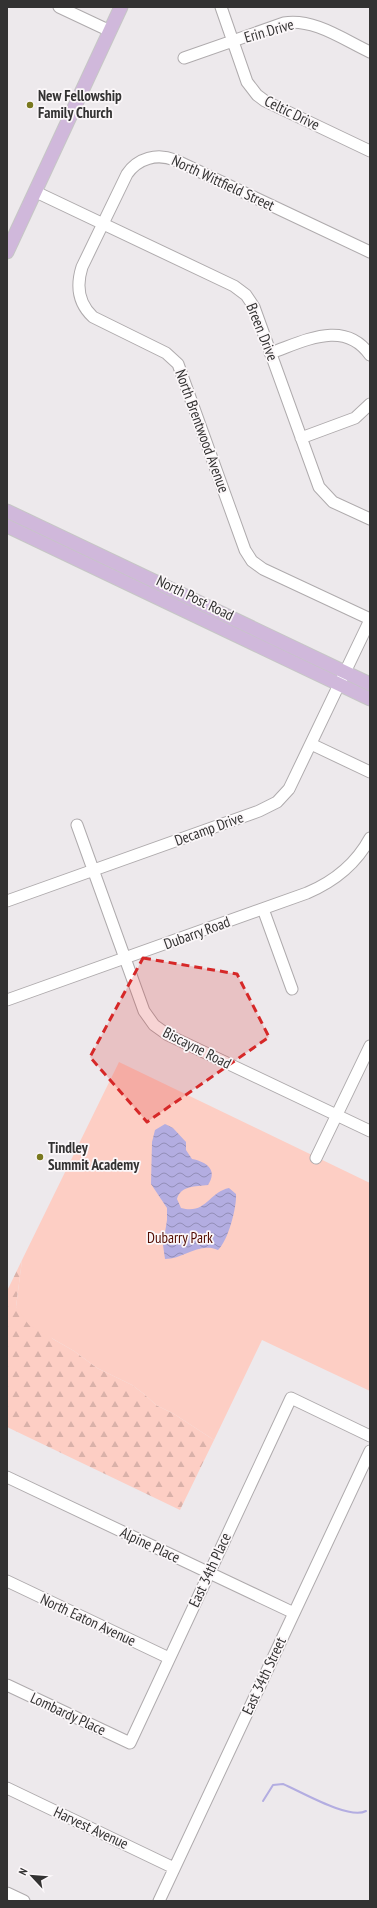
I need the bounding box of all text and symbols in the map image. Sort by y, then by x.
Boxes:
street label: Erin Drive [242,14,296,47]
place label: New Fellowship Family Church [38,86,122,122]
street label: Celtic Drive [262,91,323,134]
marker: New Fellowship Family Church [25,100,35,110]
street label: North Wittfield Street [169,150,278,215]
street label: Breen Drive [242,300,283,363]
street label: North Brentwood Avenue [171,367,234,495]
street label: North Post Road [153,571,237,624]
street label: Decamp Drive [172,807,246,850]
street label: Dubarry Road [161,912,233,953]
street label: Biscayne Road [160,1022,234,1073]
place label: Tindley Summit Academy [48,1138,140,1174]
marker: Tindley Summit Academy [35,1152,45,1162]
park label: Dubarry Park [147,1228,213,1247]
street label: Alpine Place [117,1522,183,1567]
street label: East 34th Place [184,1530,235,1610]
street label: North Eaton Avenue [37,1589,139,1650]
street label: East 34th Street [237,1634,290,1718]
street label: Lombardy Place [28,1688,109,1739]
street label: Harvest Avenue [51,1802,132,1853]
north arrow [12,1856,52,1896]
text: N [15,1866,31,1877]

